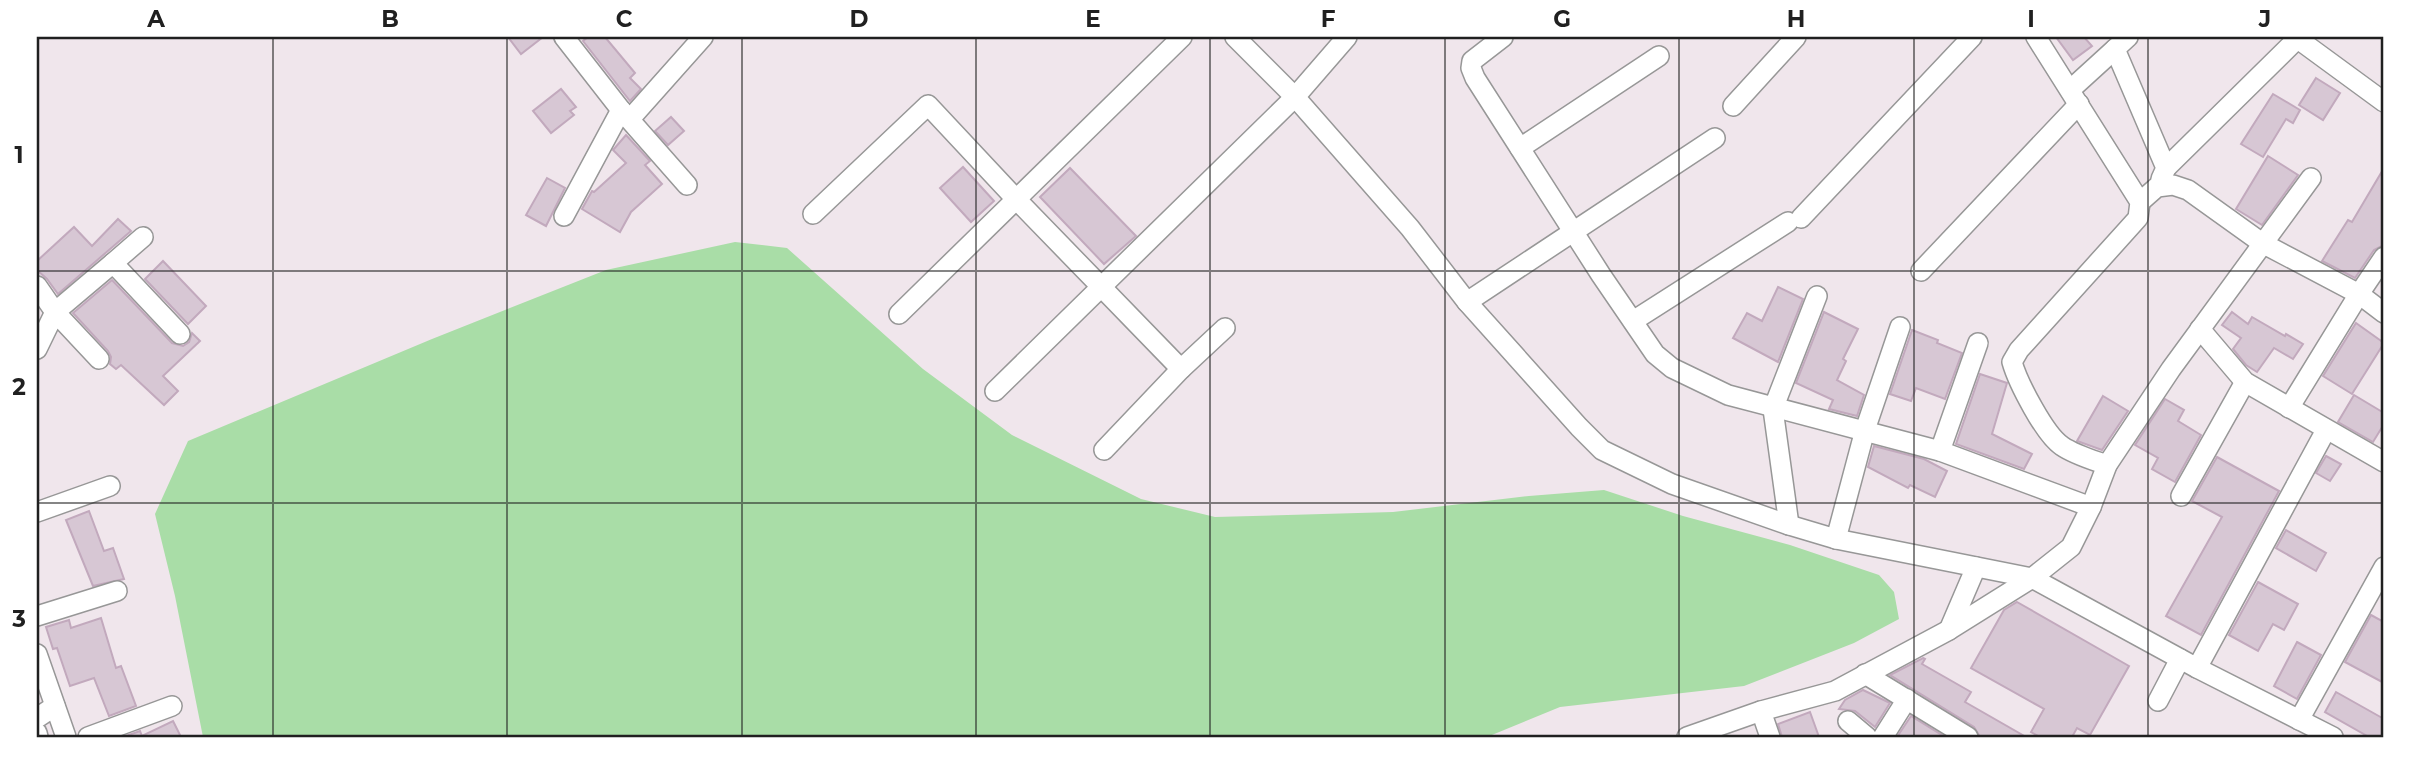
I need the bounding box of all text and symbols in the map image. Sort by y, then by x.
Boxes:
text: A [146,5,165,33]
text: B [381,5,399,33]
text: C [616,5,633,33]
text: D [850,5,869,33]
text: E [1085,5,1101,33]
text: F [1321,5,1336,33]
text: G [1553,5,1571,33]
text: H [1787,5,1805,33]
text: I [2027,5,2035,33]
text: J [2258,5,2271,33]
text: 1 [14,141,24,169]
text: 2 [12,373,26,401]
text: 3 [11,605,26,633]

